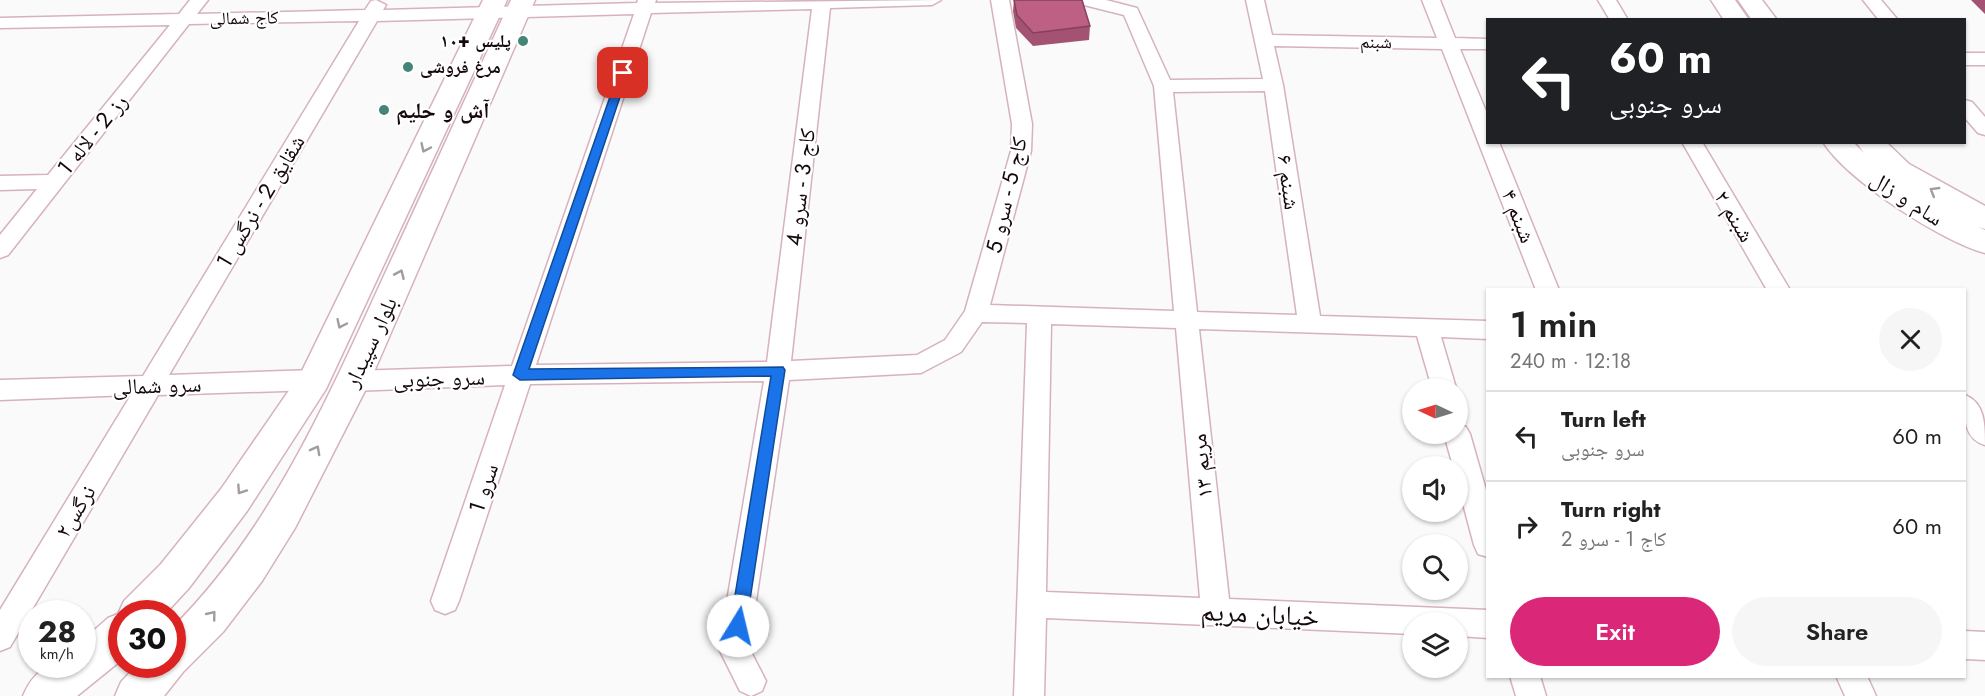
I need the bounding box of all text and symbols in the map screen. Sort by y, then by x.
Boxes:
street label: کاج شمالی [209,4,279,32]
place label: پلیس +۱۰ [440,28,511,54]
text: 60 m [1609,28,1712,89]
street label: شبنم [1360,29,1392,55]
marker: پلیس +۱۰ [516,34,530,48]
icon: left [1510,42,1588,120]
pin [597,47,648,98]
place label: مرغ فروشی [420,54,501,80]
icon: arrive [606,56,639,89]
marker: مرغ فروشی [401,60,415,74]
text: سرو جنوبی [1609,84,1722,123]
street label: رز 2 - لاله 1 [49,86,135,182]
place label: آش و حلیم [396,94,490,126]
marker: آش و حلیم [377,103,391,117]
street label: کاج 3 - سرو 4 [777,126,823,248]
street label: شقایق 2 - نرگس 1 [208,128,312,274]
street label: کاج 5 - سرو 5 [977,134,1035,256]
one-way arrow [420,141,432,152]
street label: شبنم ۶ [1269,152,1309,212]
street label: سام و زال [1864,162,1950,234]
street label: شبنم ۴ [1494,184,1544,248]
street label: شبنم ۲ [1707,184,1763,248]
one-way arrow [1930,186,1940,198]
one-way arrow [393,270,405,281]
street label: بلوار سپیدار [335,291,405,393]
text: 1 min [1510,298,1597,350]
button: close [1879,308,1942,371]
one-way arrow [337,317,349,328]
text: 240 m · 12:18 [1510,347,1631,376]
street label: سرو جنوبی [392,360,486,396]
street label: سرو شمالی [112,367,202,403]
north arrow [1402,378,1468,444]
map controls [1402,378,1468,678]
text: Turn left [1561,403,1646,435]
icon: left [1510,420,1543,453]
text: 60 m [1892,420,1942,452]
street label: مریم ۱۳ [1182,432,1220,500]
text: سرو جنوبی [1561,435,1645,464]
one-way arrow [309,446,321,457]
button: sound [1402,456,1468,522]
street label: سرو 1 [460,459,506,517]
street label: نرگس۲ [47,479,103,543]
one-way arrow [237,484,248,495]
text: Turn right [1561,493,1661,525]
icon: right [1510,510,1543,543]
text: 60 m [1892,510,1942,542]
text: کاج 1 - سرو 2 [1561,525,1666,554]
button: search [1402,534,1468,600]
street label: خیابان مریم [1200,591,1320,636]
position arrow [706,594,770,658]
button: Exit [1510,597,1720,666]
button: Share [1732,597,1942,666]
speed limit sign: 30 [108,600,186,678]
text: 28 [38,610,76,653]
one-way arrow [205,610,216,621]
button: layers [1402,612,1468,678]
text: km/h [40,643,74,665]

